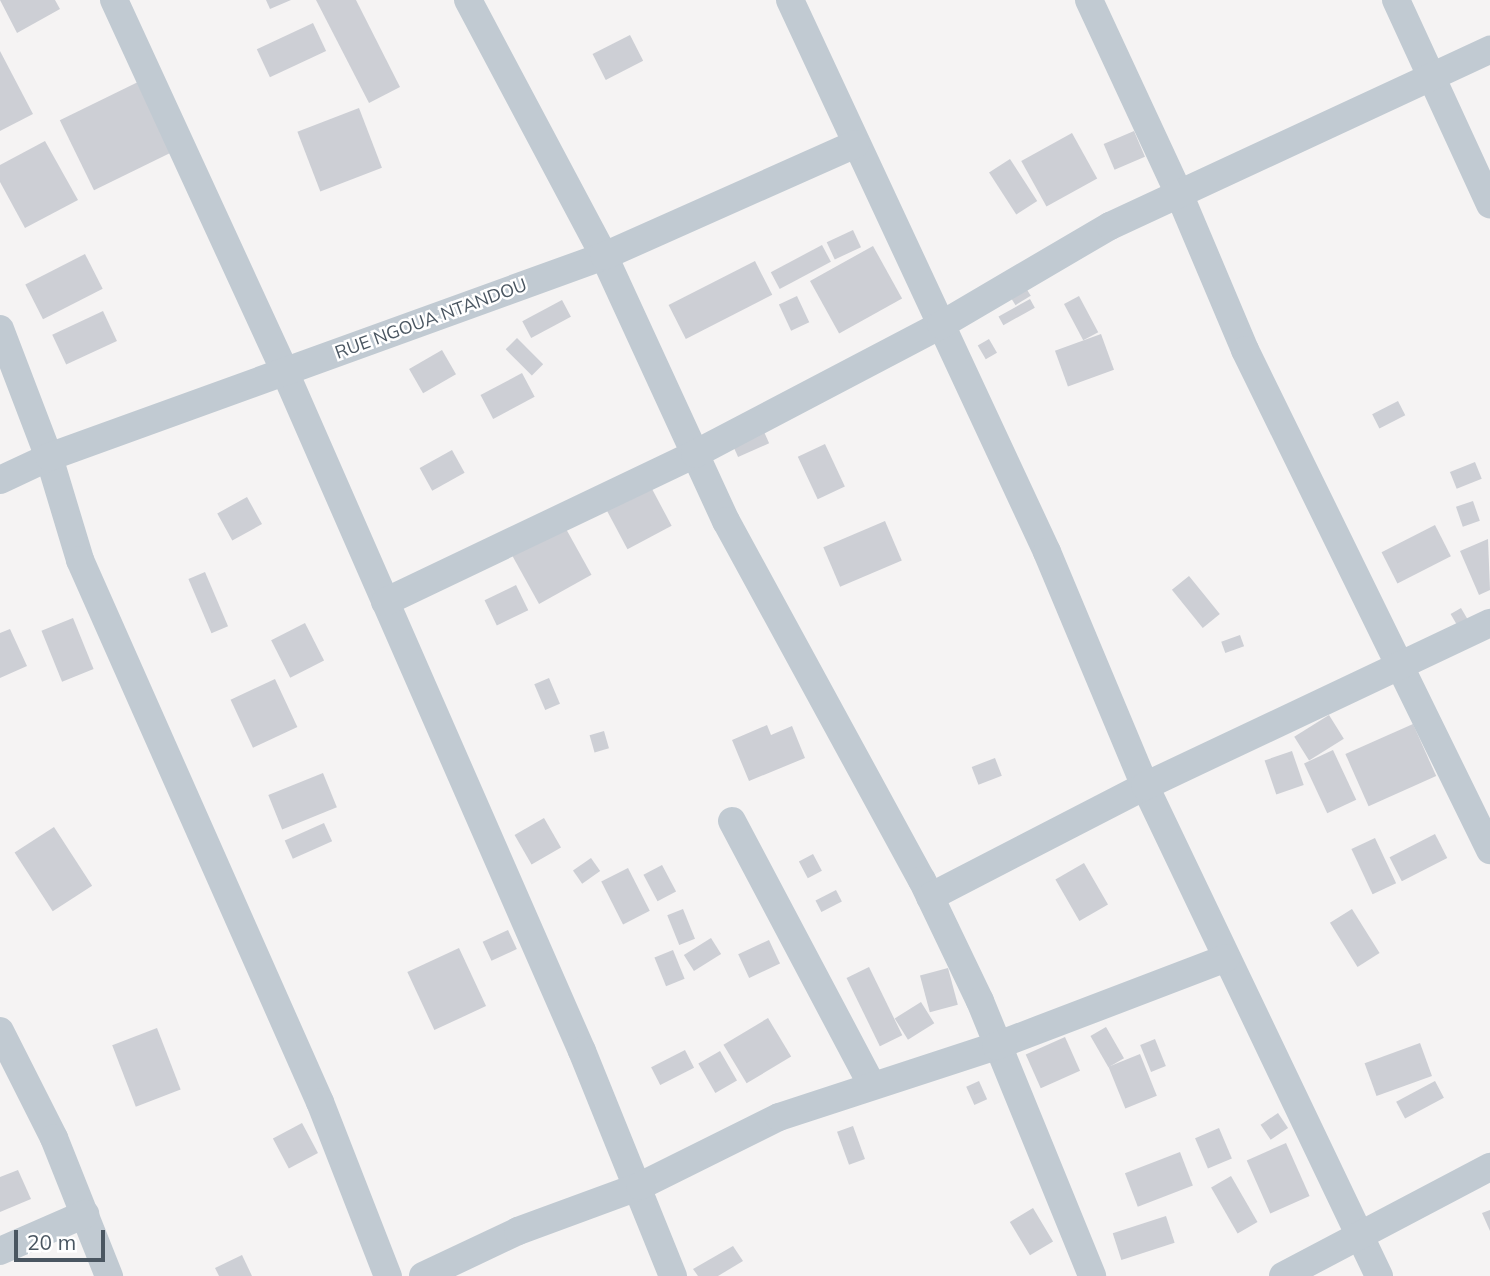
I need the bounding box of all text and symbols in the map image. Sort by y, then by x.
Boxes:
street label: RUE NGOUA NTANDOU [332,274,530,364]
scale bar [18,1216,108,1260]
text: 20 m [27,1229,76,1255]

